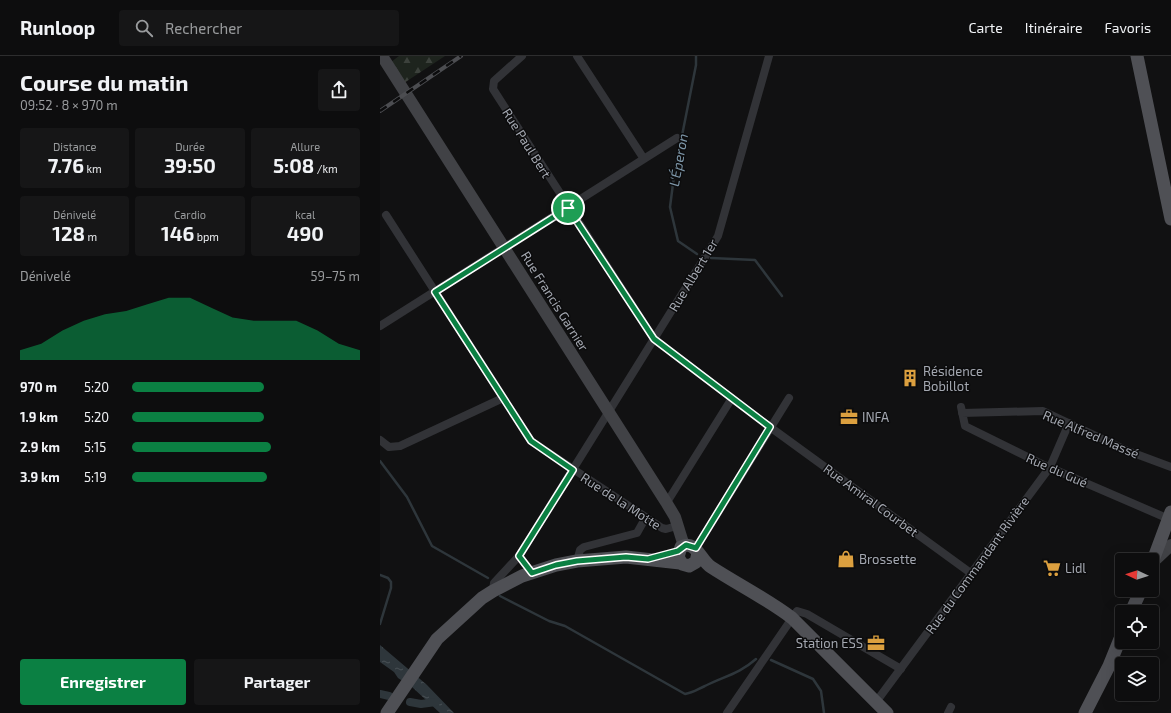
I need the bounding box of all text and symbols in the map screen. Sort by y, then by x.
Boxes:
search box [119,10,399,46]
text: Runloop [20,16,95,39]
icon: search [133,17,155,39]
text: Rechercher [165,19,242,37]
text: Carte [969,19,1003,36]
text: Itinéraire [1025,19,1083,36]
text: Favoris [1105,19,1151,36]
text: Course du matin [20,69,188,95]
button: share [318,69,360,111]
text: 09:52 · 8 × 970 m [20,97,118,113]
street label: Rue Paul Bert [499,105,555,181]
water label: L'Éperon [665,132,691,188]
text: Distance [53,140,96,153]
text: Durée [175,140,205,153]
text: Allure [290,140,320,153]
text: 7.76 [48,153,84,177]
text: 39:50 [164,153,216,177]
text: 5:08 [273,153,314,177]
text: km [84,162,102,175]
text: /km [314,162,338,175]
pin [551,191,585,225]
icon: arrive [557,197,579,219]
text: Dénivelé [53,208,96,221]
text: Cardio [174,208,206,221]
text: kcal [295,208,315,221]
text: 128 [52,221,85,245]
text: 146 [161,221,194,245]
text: 490 [287,221,324,245]
text: m [85,230,97,243]
text: bpm [194,230,219,243]
street label: Rue Albert 1er [665,236,721,314]
street label: Rue Francis Garnier [518,248,592,354]
text: Dénivelé [20,268,71,284]
text: 59–75 m [311,268,360,284]
place label: Résidence Bobillot [923,363,983,394]
building icon: Résidence Bobillot [900,368,920,388]
text: 970 m [20,379,57,395]
text: 5:20 [84,379,109,395]
office icon: INFA [839,407,859,427]
street label: Rue Alfred Massé [1040,407,1142,461]
text: 1.9 km [20,409,58,425]
text: 5:20 [84,409,109,425]
place label: INFA [862,409,889,425]
text: 2.9 km [20,439,60,455]
text: 5:15 [84,439,106,455]
street label: Rue du Gué [1024,449,1090,491]
street label: Rue Amiral Courbet [820,460,922,540]
text: 3.9 km [20,469,60,485]
text: 5:19 [84,469,107,485]
street label: Rue de la Motte [578,469,664,533]
street label: Rue du Commandant Rivière [922,493,1032,637]
shop icon: Brossette [836,549,856,569]
place label: Brossette [859,551,917,567]
north arrow [1115,553,1159,597]
map controls [1115,553,1159,701]
supermarket icon: Lidl [1042,558,1062,578]
place label: Lidl [1065,560,1086,576]
button: locate [1115,605,1159,649]
office icon: Station ESS [866,633,886,653]
place label: Station ESS [796,635,863,651]
button: layers [1115,657,1159,701]
button: Enregistrer [20,659,186,705]
button: Partager [194,659,360,705]

